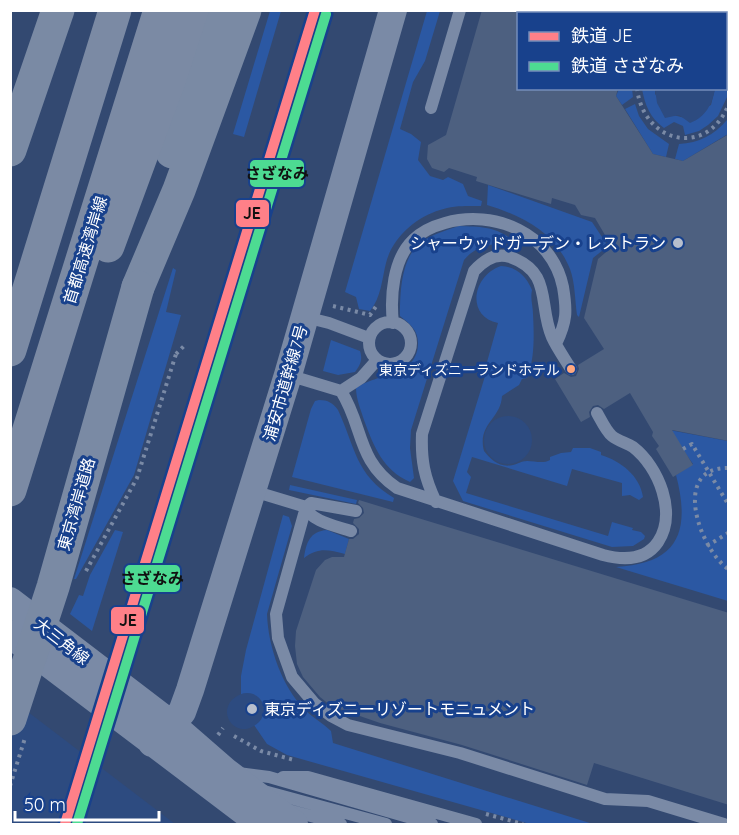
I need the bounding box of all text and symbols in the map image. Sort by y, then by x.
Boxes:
legend [517,12,727,90]
text: 鉄道 JE [571,24,632,47]
text: 鉄道 さざなみ [571,54,684,77]
line badge: さざなみ [249,159,305,188]
text: さざなみ [245,163,309,183]
street label: 首都高速湾岸線 [59,194,111,306]
line badge: JE [235,199,270,228]
text: JE [243,203,261,223]
place label: シャーウッドガーデン・レストラン [410,233,666,253]
marker: シャーウッドガーデン・レストラン [671,236,685,250]
street label: 浦安市道幹線7号 [259,322,311,444]
place label: 東京ディズニーランドホテル [379,361,560,379]
marker: 東京ディズニーランドホテル [565,363,577,375]
street label: 東京湾岸道路 [53,455,99,553]
line badge: さざなみ [124,564,181,593]
text: さざなみ [120,568,184,588]
line badge: JE [110,606,145,635]
text: JE [119,610,137,630]
street label: 大三角線 [31,613,93,669]
place label: 東京ディズニーリゾートモニュメント [264,699,535,719]
marker: 東京ディズニーリゾートモニュメント [245,702,259,716]
scale bar [15,784,159,822]
text: 50 m [24,793,66,816]

